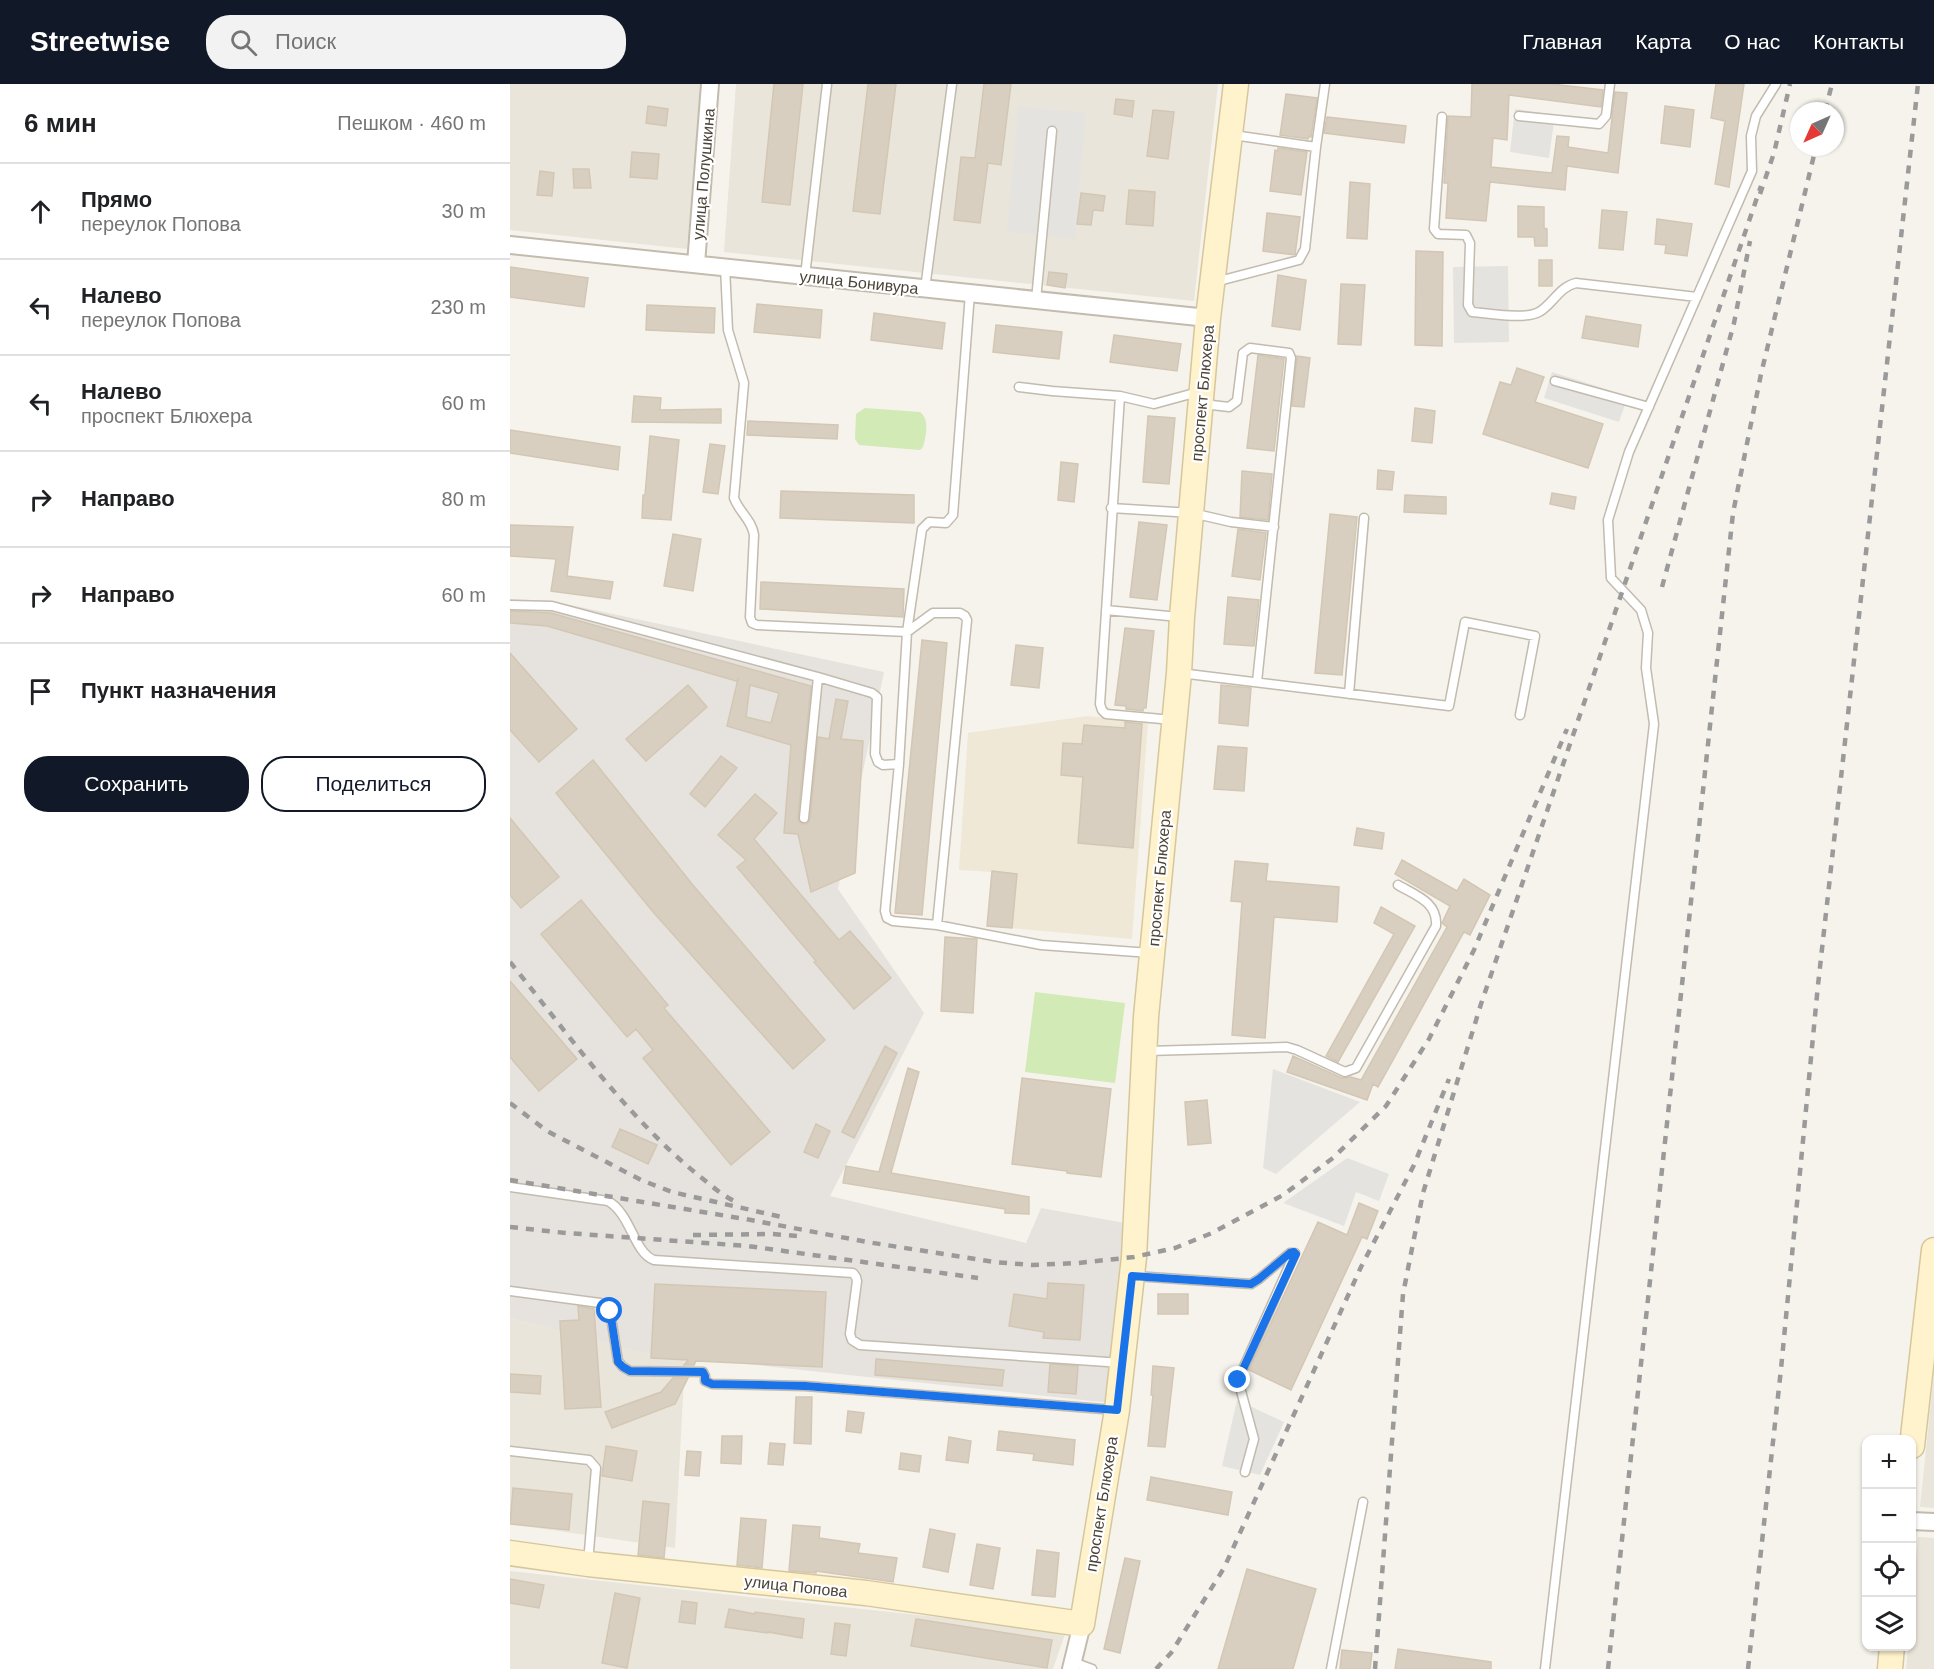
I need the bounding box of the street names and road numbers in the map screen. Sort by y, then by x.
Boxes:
street label: улица Полушкина [689,107,718,241]
street label: улица Бонивура [799,268,919,297]
street label: проспект Блюхера [1188,324,1217,462]
street label: проспект Блюхера [1145,809,1174,947]
street label: проспект Блюхера [1082,1435,1121,1573]
street label: улица Попова [744,1573,848,1600]

